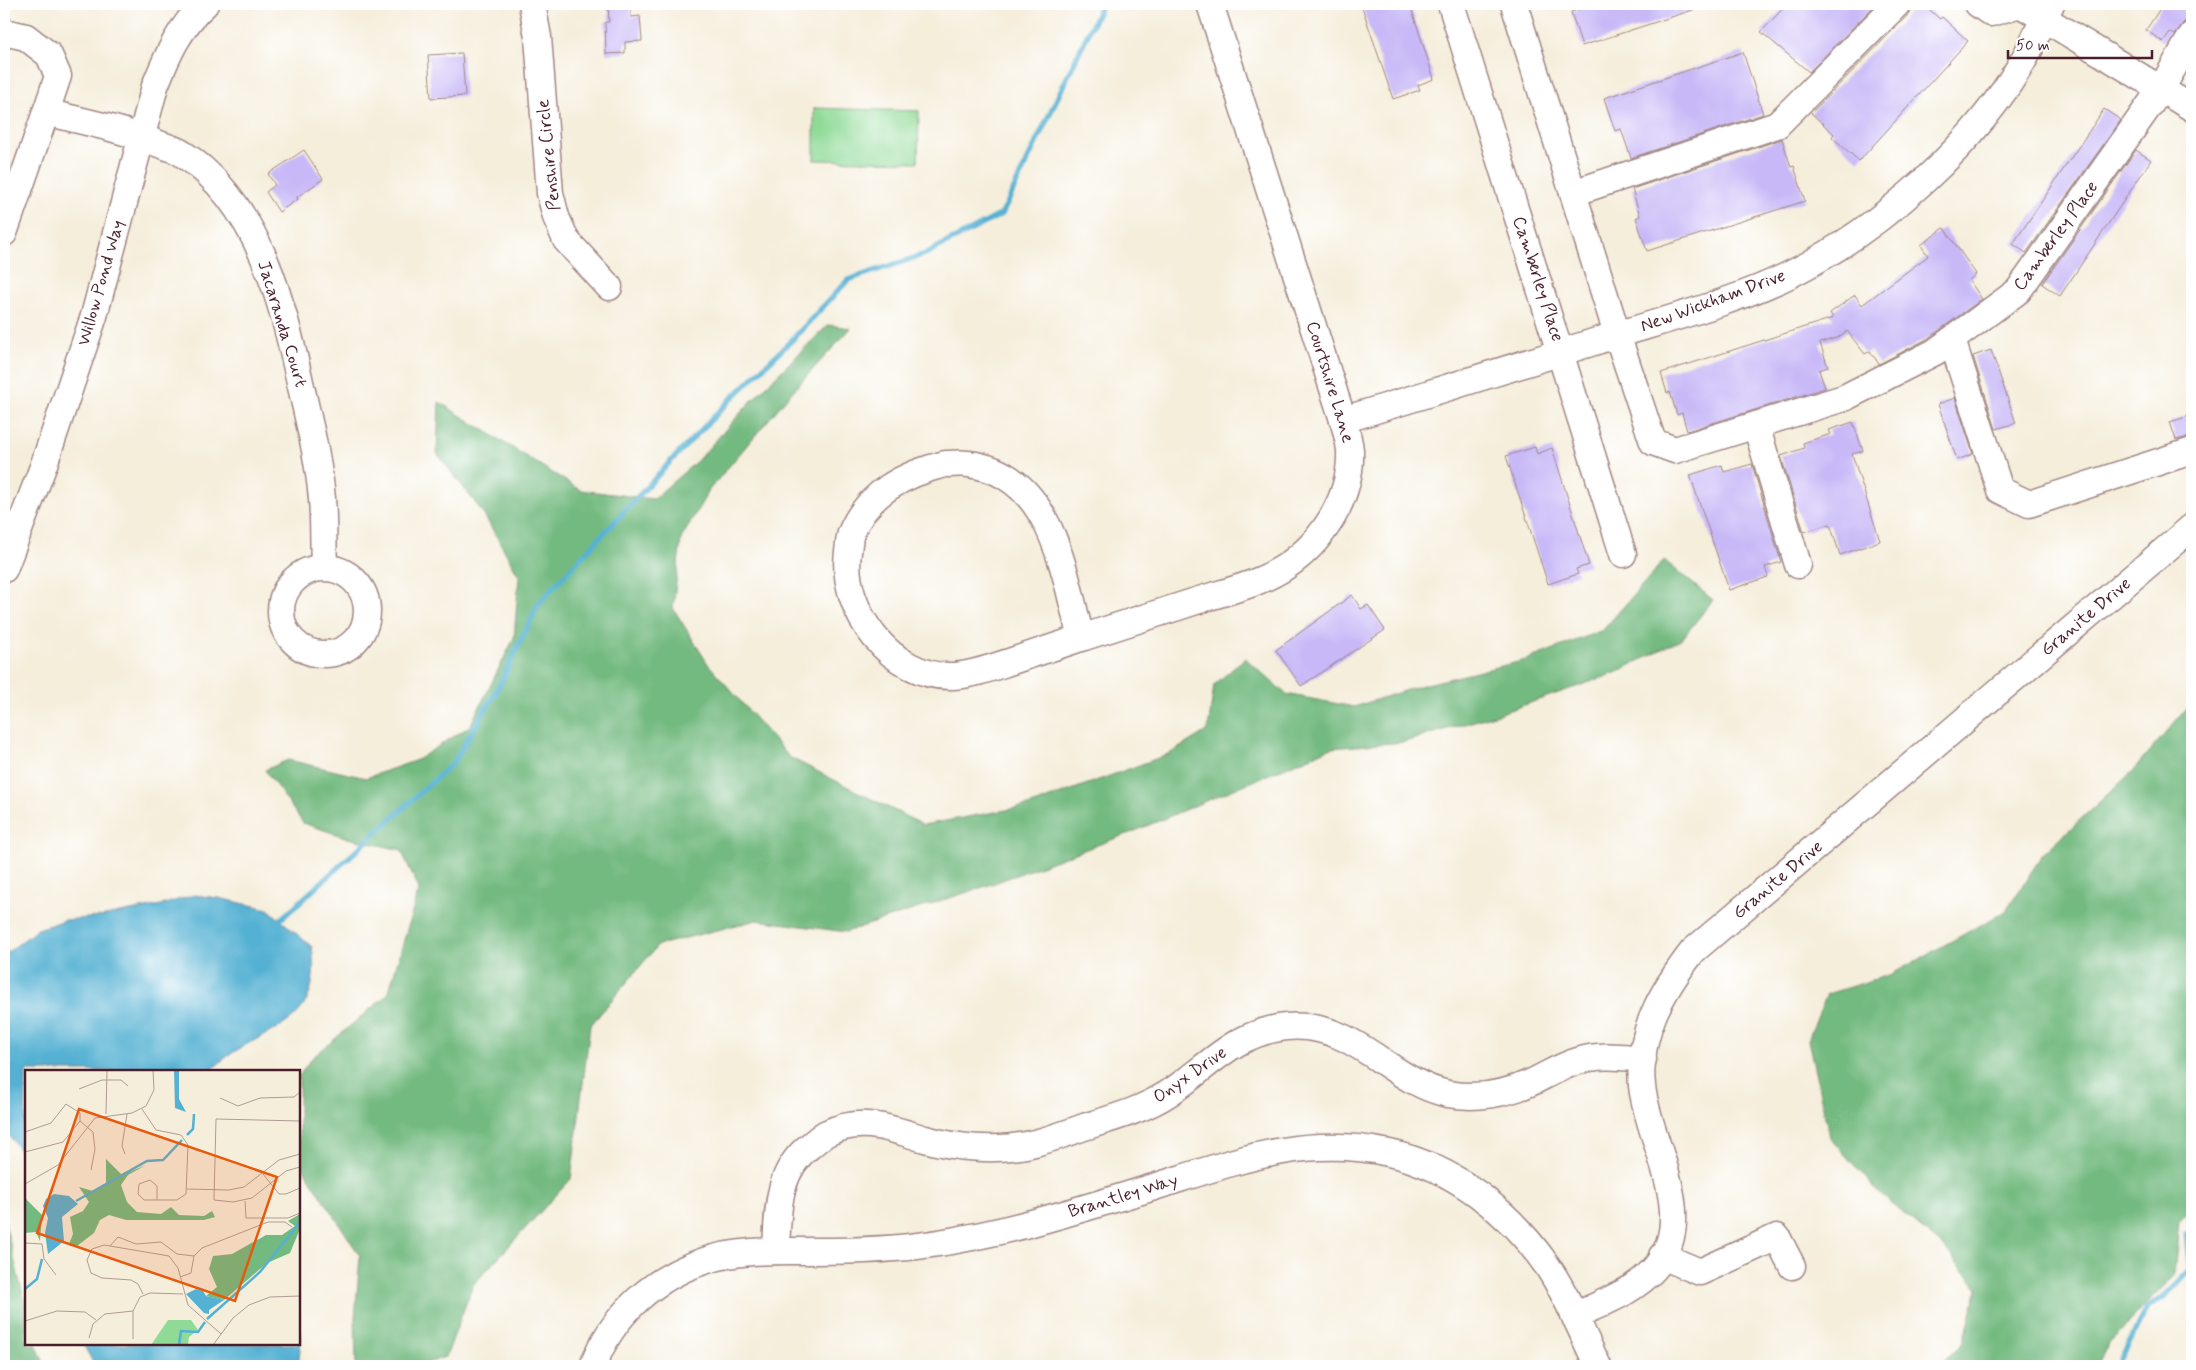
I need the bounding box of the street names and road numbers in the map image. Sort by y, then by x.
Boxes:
street label: Penshire Circle [531,98,567,212]
street label: Camberley Place [2008,176,2104,296]
street label: Camberley Place [1506,213,1570,345]
street label: Willow Pond Way [72,217,130,349]
street label: Jacaranda Court [251,258,313,391]
street label: New Wickham Drive [1637,264,1789,338]
street label: Courtshire Lane [1300,318,1360,446]
street label: Granite Drive [2036,572,2136,662]
street label: Granite Drive [1728,835,1828,925]
street label: Onyx Drive [1148,1041,1232,1109]
street label: Brantley Way [1065,1168,1181,1224]

